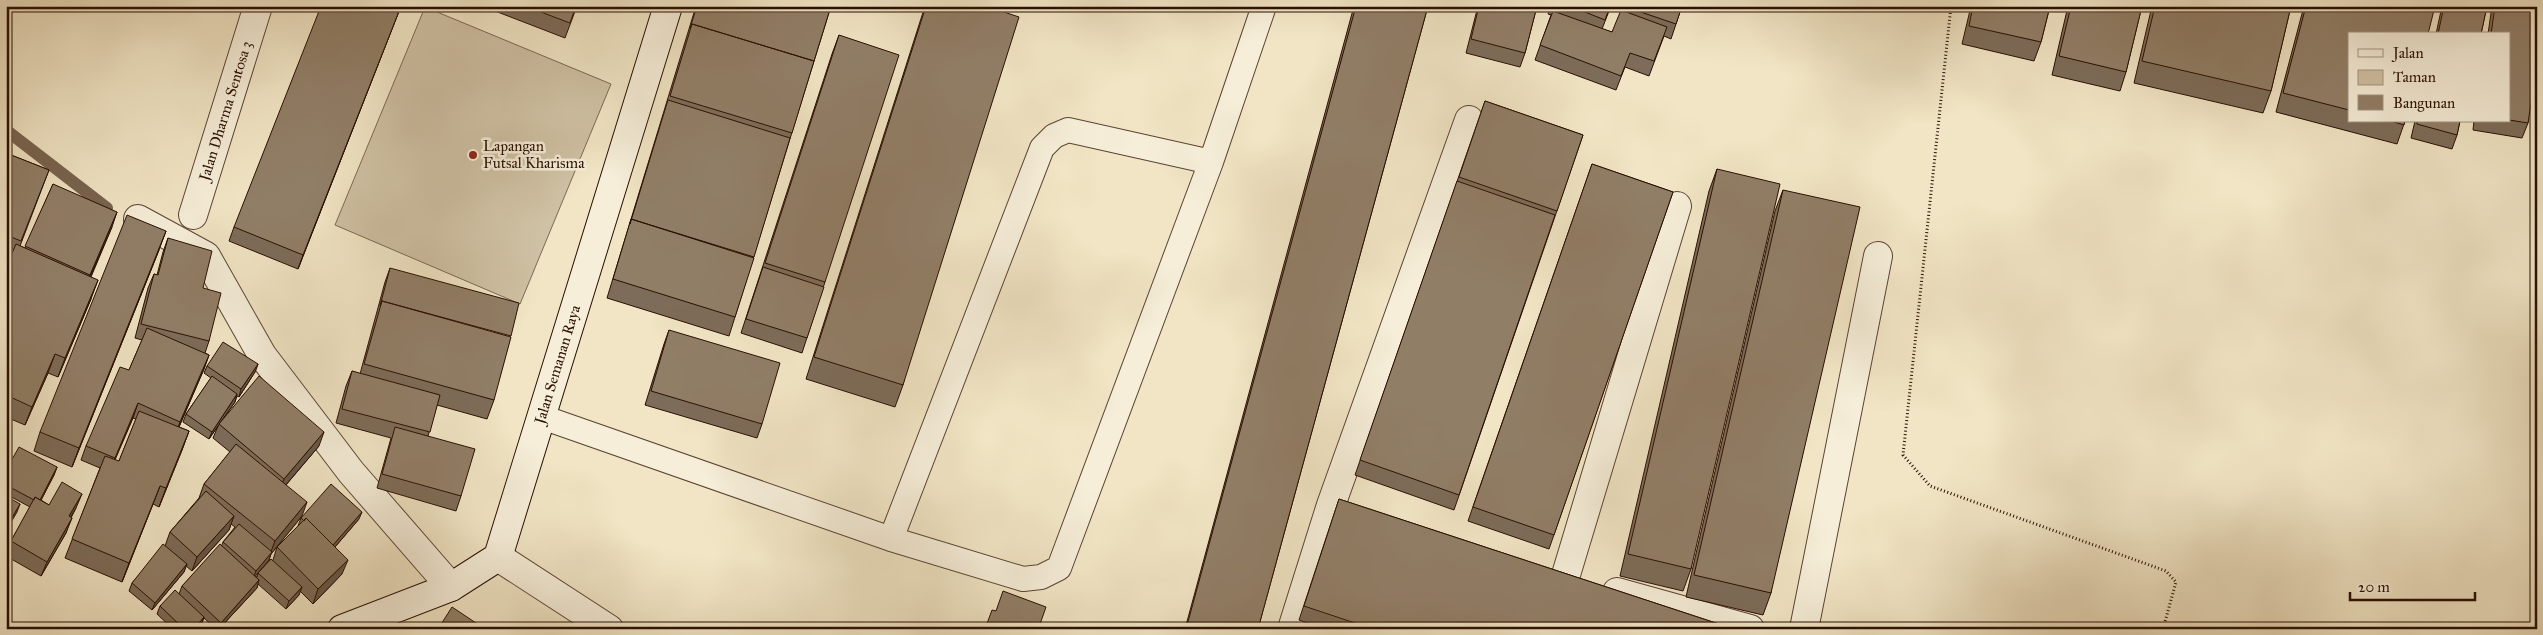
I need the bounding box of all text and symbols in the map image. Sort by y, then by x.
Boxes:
legend [2348,32,2510,122]
street label: Jalan Dharma Sentosa 3 [195,39,256,185]
text: Jalan [2391,44,2424,63]
text: Taman [2393,68,2436,86]
text: Bangunan [2393,94,2455,112]
place label: Lapangan Futsal Kharisma [483,137,585,172]
marker: Lapangan Futsal Kharisma [467,149,479,161]
street label: Jalan Semanan Raya [530,302,584,428]
scale bar [2350,570,2476,602]
text: 20 m [2358,578,2390,596]

